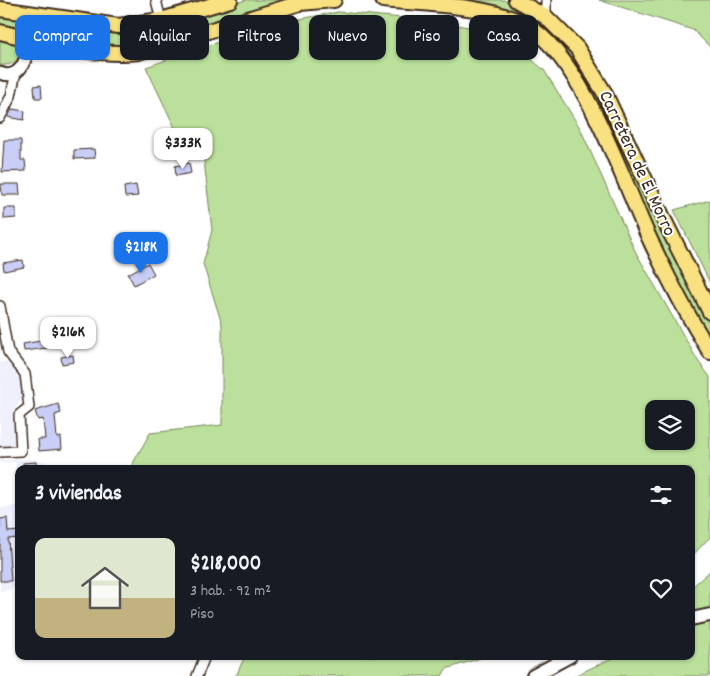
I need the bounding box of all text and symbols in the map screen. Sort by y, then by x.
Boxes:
chip: Comprar [15,15,110,60]
chip: Alquilar [120,15,209,60]
chip: Filtros [219,15,299,60]
chip: Nuevo [309,15,386,60]
chip: Piso [396,15,459,60]
chip: Casa [469,15,538,60]
street label: Carretera de El Morro [590,87,682,241]
pin: $333K [148,128,218,170]
text: $333K [165,132,201,155]
pin: $218K [106,232,176,274]
text: $218K [125,236,157,259]
pin: $216K [33,316,103,359]
text: $216K [51,321,85,344]
map controls [645,400,695,450]
button: layers [645,400,695,450]
text: 3 viviendas [35,480,122,510]
icon: filters [647,481,675,509]
text: $218,000 [190,550,261,580]
icon: home [75,558,135,618]
icon: heart [647,574,675,602]
text: 3 hab. · 92 m² [190,580,271,603]
text: Piso [190,603,214,626]

